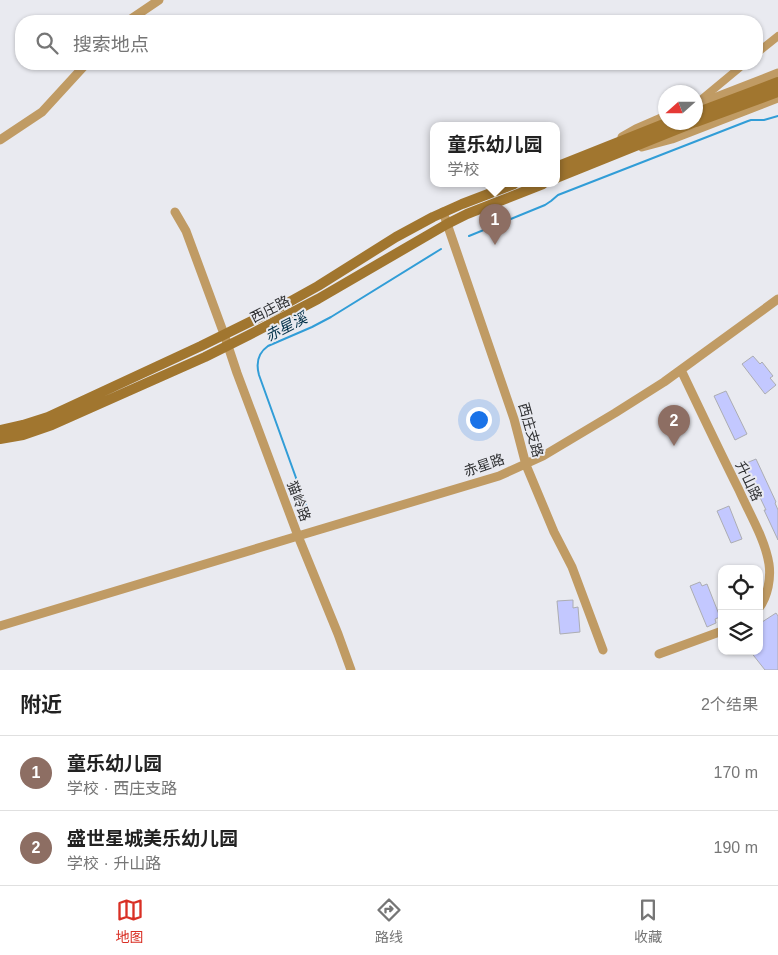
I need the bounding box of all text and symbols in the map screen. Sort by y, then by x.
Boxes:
search box [15,15,763,70]
icon: search [33,29,61,57]
text: 搜索地点 [73,34,149,55]
north arrow [658,85,703,130]
popup [430,122,560,187]
text: 童乐幼儿园 [447,134,543,155]
text: 学校 [447,161,480,178]
pin: 1 [479,204,511,245]
street label: 西庄路 [248,292,292,326]
water label: 赤星溪 [262,308,311,344]
street label: 西庄支路 [516,401,546,459]
pin: 2 [658,405,690,446]
your location [466,407,492,433]
street label: 赤星路 [462,451,506,479]
street label: 升山路 [733,459,765,503]
street label: 猫岭路 [284,479,314,523]
map controls [718,565,763,655]
button: locate [718,565,763,610]
button: layers [718,610,763,655]
text: 附近 [20,693,62,716]
text: 2个结果 [701,696,758,713]
text: 童乐幼儿园 [67,753,162,774]
text: 1 [32,764,40,781]
text: 170 m [714,764,758,781]
text: 学校 · 西庄支路 [67,780,177,797]
text: 盛世星城美乐幼儿园 [67,828,238,849]
text: 2 [32,839,40,856]
text: 190 m [714,839,758,856]
text: 学校 · 升山路 [67,855,161,872]
tab: 地图 [116,896,144,946]
tab: 路线 [375,896,403,946]
tab: 收藏 [634,896,662,946]

